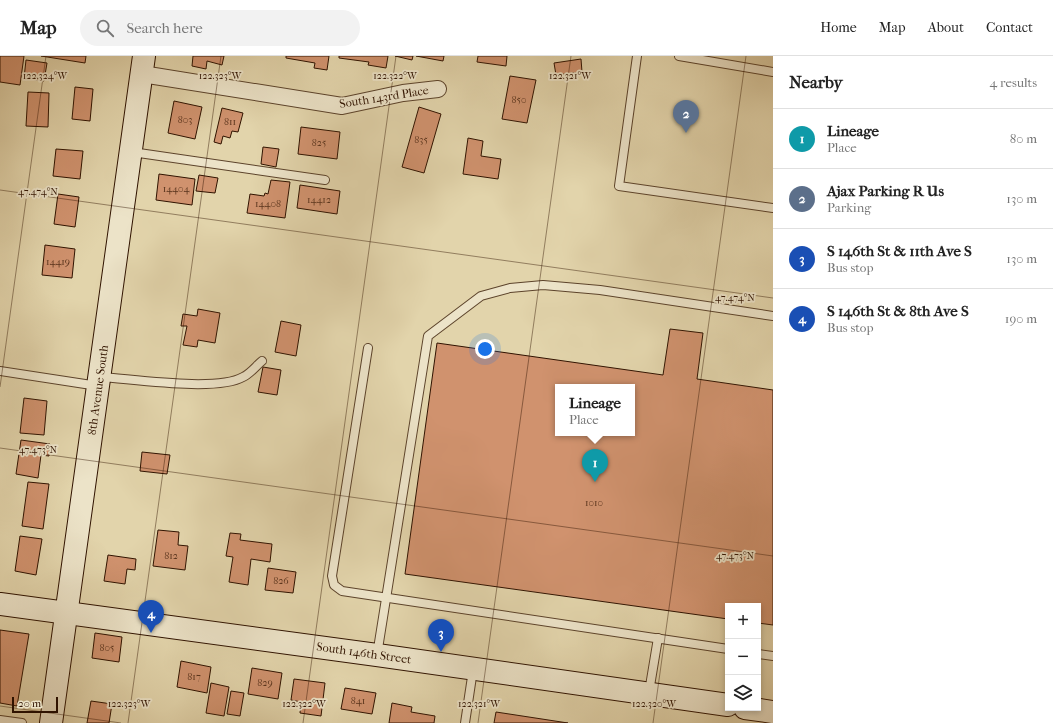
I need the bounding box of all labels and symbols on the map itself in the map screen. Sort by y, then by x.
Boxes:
text: 122.324°W [23,70,68,82]
text: 122.323°W [199,70,242,82]
text: 122.322°W [373,70,418,82]
text: 122.321°W [549,70,592,82]
street label: South 143rd Place [338,83,430,111]
house number: 850 [512,94,526,106]
pin: 2 [673,100,699,133]
house number: 803 [178,114,192,126]
house number: 811 [224,116,236,128]
house number: 835 [414,134,428,146]
house number: 825 [312,137,326,149]
house number: 14404 [163,183,190,195]
text: 47.474°N [18,186,58,198]
house number: 14412 [307,194,331,206]
house number: 14408 [255,198,281,210]
house number: 14419 [46,256,70,268]
text: 47.474°N [715,292,755,304]
your location [475,339,495,359]
street label: 8th Avenue South [85,344,111,436]
text: 47.473°N [19,444,58,456]
pin: 1 [582,449,608,482]
house number: 1010 [585,497,603,509]
house number: 812 [164,550,178,562]
text: 47.473°N [716,550,755,562]
house number: 826 [273,575,289,587]
pin: 4 [138,600,164,633]
pin: 3 [428,619,454,652]
street label: South 146th Street [316,639,413,667]
house number: 805 [100,642,114,654]
house number: 817 [187,671,201,683]
house number: 829 [257,677,273,689]
scale bar [12,695,58,714]
house number: 841 [351,695,365,707]
text: 122.323°W [108,698,151,710]
text: 122.322°W [282,698,327,710]
text: 122.321°W [458,698,501,710]
text: 122.320°W [632,698,677,710]

